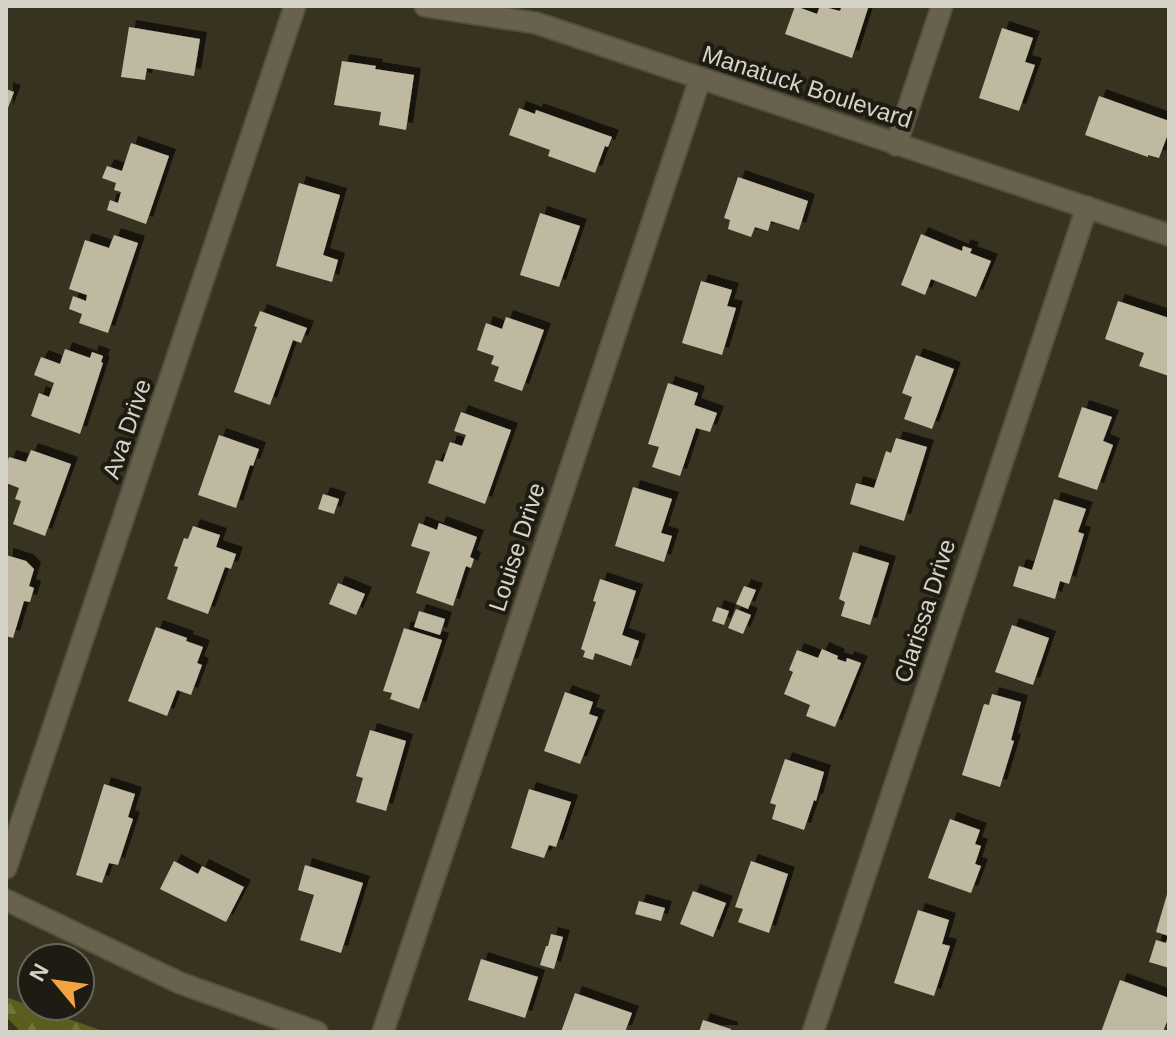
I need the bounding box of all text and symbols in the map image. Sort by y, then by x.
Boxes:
street label: Manatuck Boulevard [699,40,915,133]
street label: Ava Drive [97,375,156,482]
street label: Louise Drive [483,479,550,614]
street label: Clarissa Drive [889,536,960,686]
north arrow [16,942,96,1022]
text: N [24,960,54,986]

